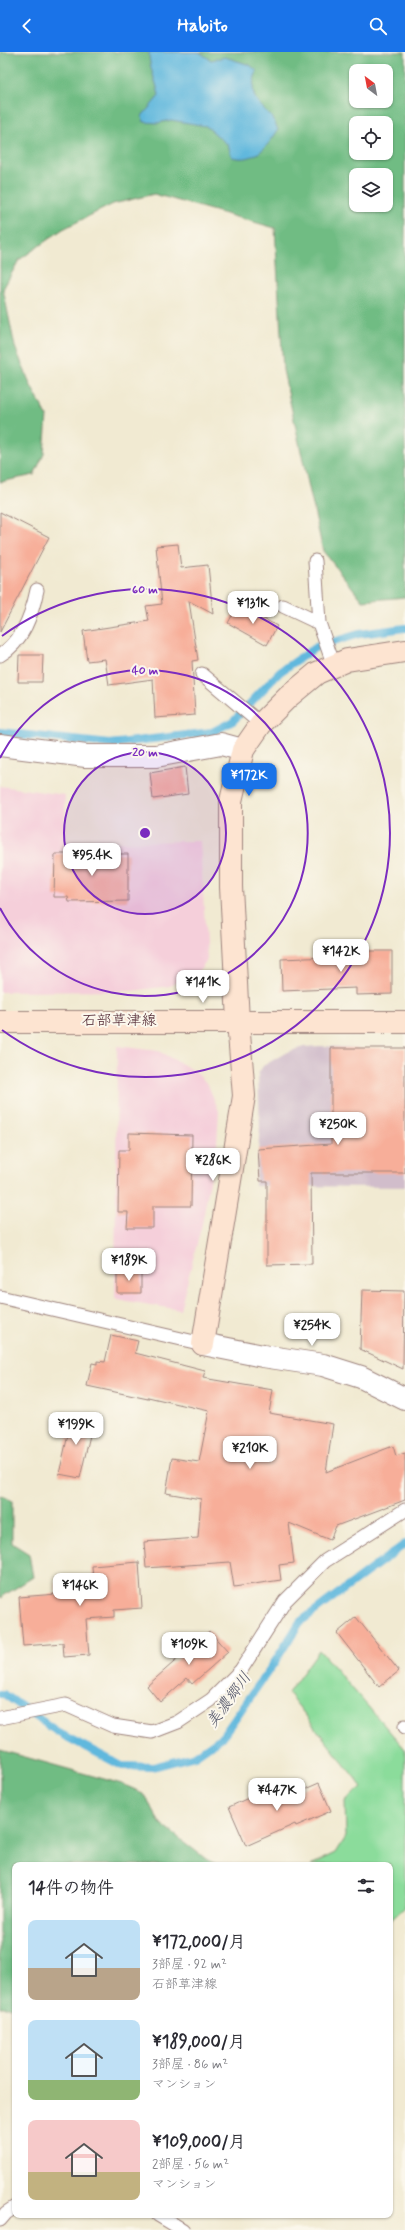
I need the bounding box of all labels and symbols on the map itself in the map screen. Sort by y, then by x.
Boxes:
north arrow [349,64,393,108]
text: 60 m [132,582,158,598]
pin: ¥131K [225,591,281,625]
text: 40 m [132,663,159,679]
text: 20 m [132,745,158,761]
pin: ¥172K [221,763,277,797]
centre of rings [138,826,152,840]
pin: ¥95.4K [59,843,125,877]
pin: ¥142K [313,939,369,973]
pin: ¥141K [175,970,231,1004]
street label: 石部草津線 [81,1011,157,1031]
pin: ¥250K [310,1112,366,1146]
pin: ¥286K [185,1148,241,1182]
pin: ¥189K [101,1248,157,1282]
pin: ¥254K [284,1313,340,1347]
pin: ¥199K [48,1412,104,1446]
pin: ¥210K [222,1436,278,1470]
pin: ¥146K [52,1573,108,1607]
pin: ¥109K [161,1632,217,1666]
water label: 美濃郷川 [202,1668,256,1732]
pin: ¥447K [249,1778,305,1812]

